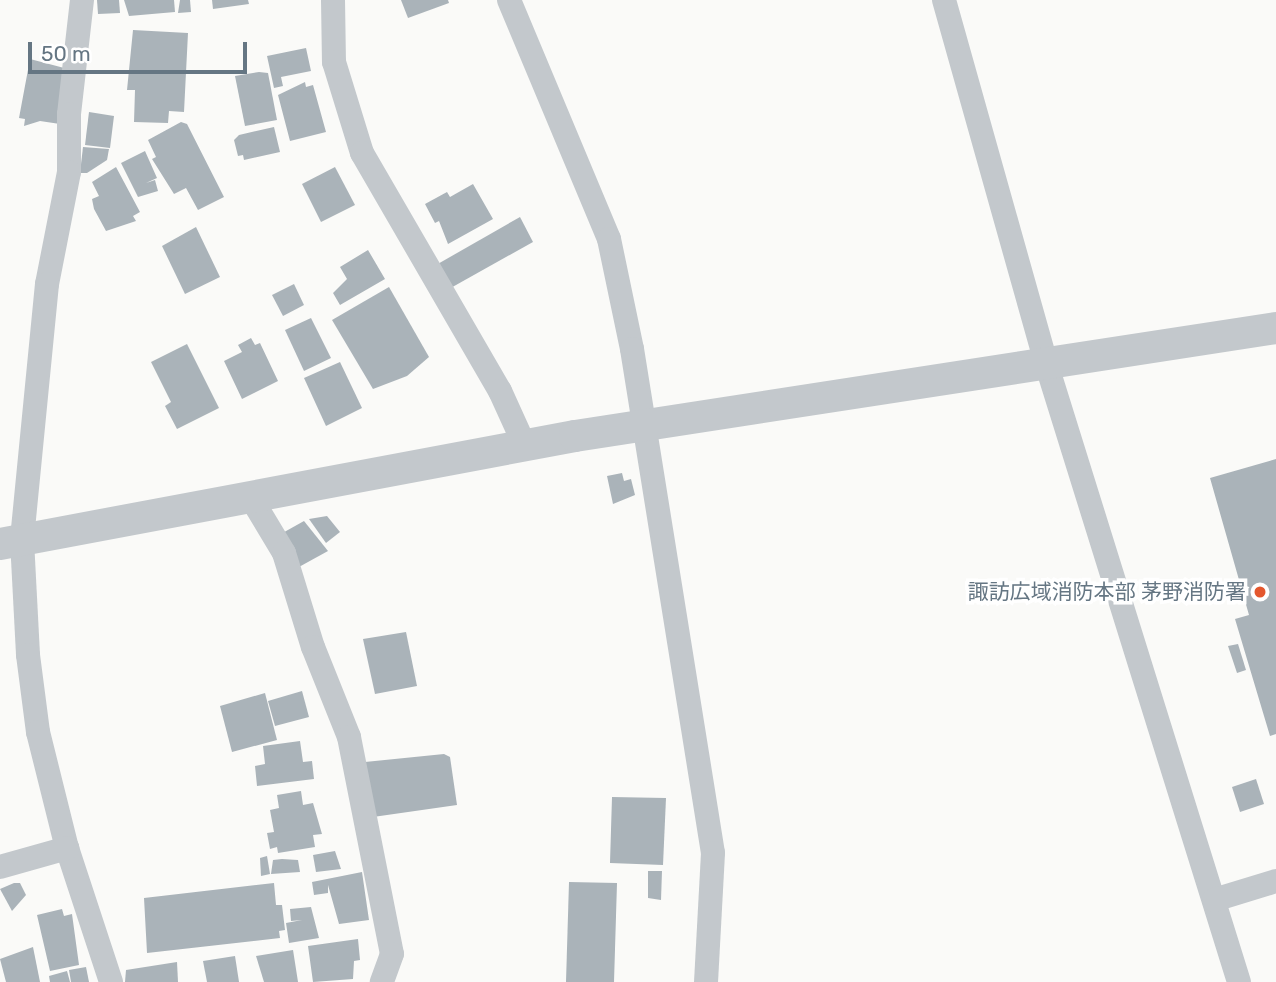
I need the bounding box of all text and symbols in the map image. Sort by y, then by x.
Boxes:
scale bar [32,28,250,72]
text: 50 m [41,41,91,66]
place label: 諏訪広域消防本部 茅野消防署 [968,579,1246,605]
marker: 諏訪広域消防本部 茅野消防署 [1252,584,1268,600]

